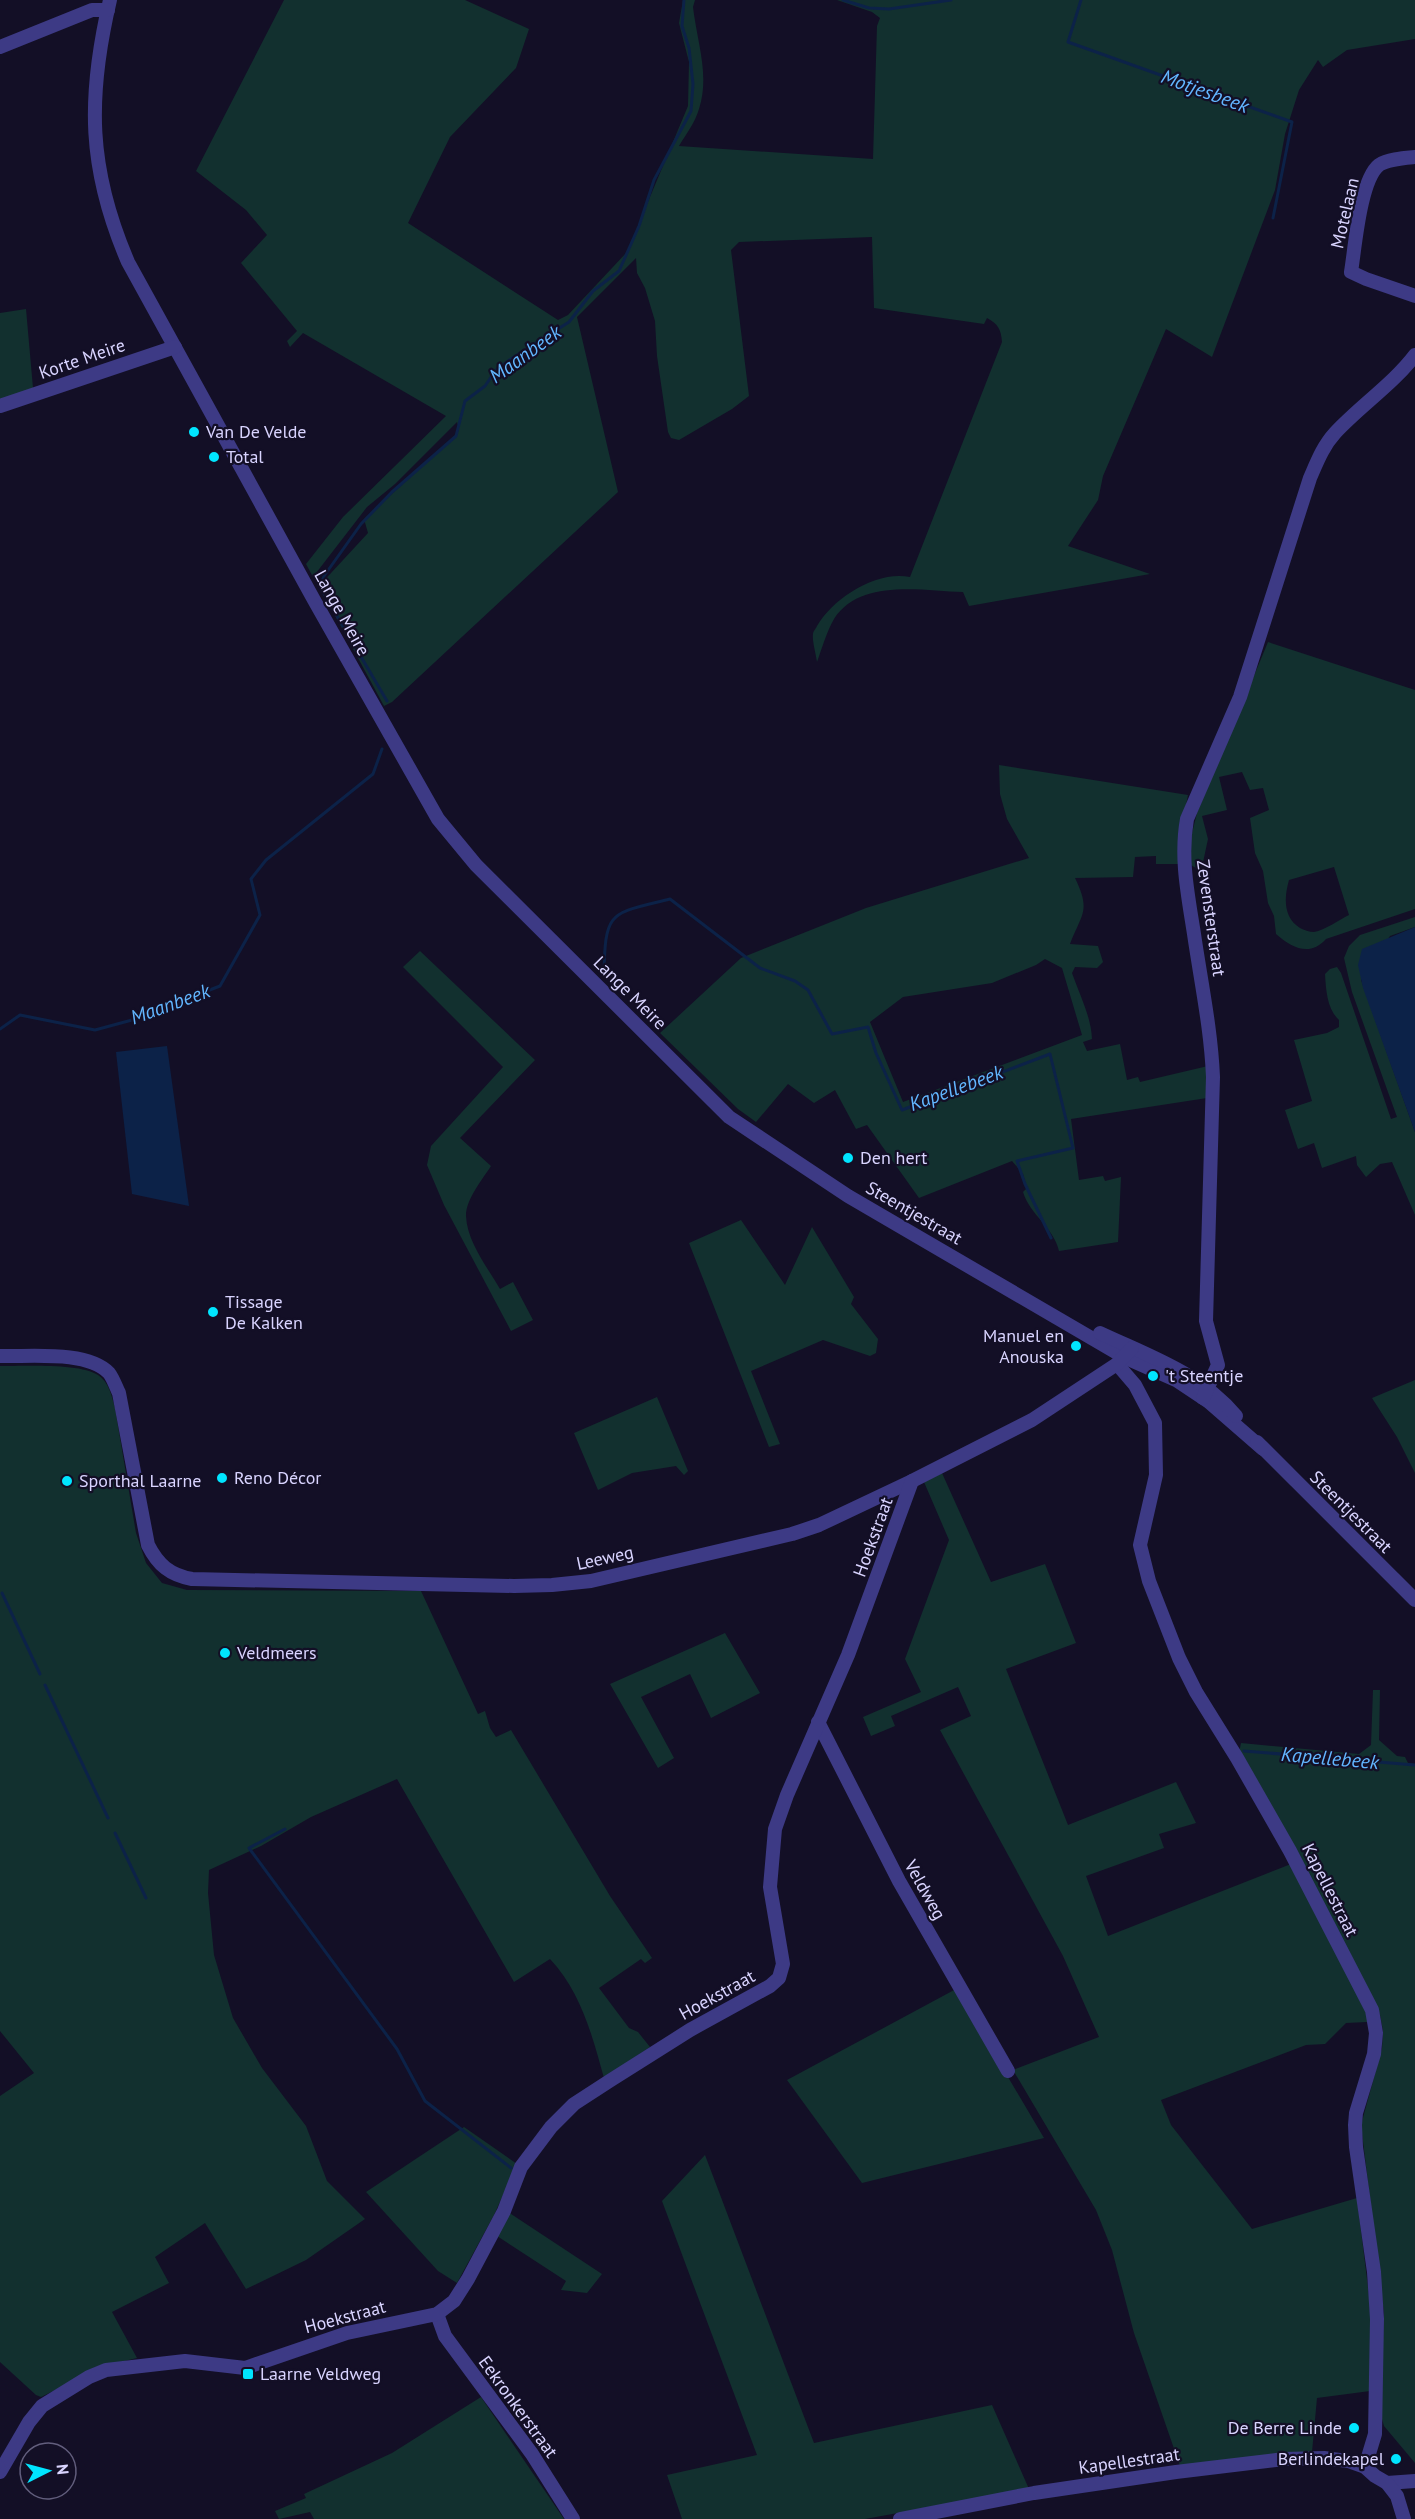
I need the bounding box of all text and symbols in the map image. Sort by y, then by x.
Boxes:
water label: Motjesbeek [1158,63,1253,119]
street label: Motelaan [1325,175,1364,251]
water label: Maanbeek [484,319,567,389]
street label: Korte Meire [36,333,128,384]
place label: Van De Velde [205,420,307,443]
marker: Van De Velde [187,425,201,439]
place label: Total [226,445,264,468]
marker: Total [207,450,221,464]
street label: Lange Meire [309,566,375,660]
street label: Zevensterstraat [1192,858,1231,978]
street label: Lange Meire [589,951,672,1034]
water label: Maanbeek [127,977,214,1030]
water label: Kapellebeek [905,1059,1008,1117]
place label: Den hert [860,1146,927,1169]
marker: Den hert [841,1151,855,1165]
street label: Steentjestraat [862,1176,966,1249]
place label: Tissage De Kalken [225,1290,303,1334]
marker: Tissage De Kalken [206,1305,220,1319]
place label: Manuel en Anouska [983,1324,1064,1368]
marker: Manuel en Anouska [1069,1339,1083,1353]
place label: 't Steentje [1165,1364,1243,1387]
marker: 't Steentje [1146,1369,1160,1383]
place label: Reno Décor [234,1466,321,1489]
street label: Steentjestraat [1305,1466,1397,1558]
place label: Sporthal Laarne [79,1469,201,1492]
marker: Reno Décor [215,1471,229,1485]
marker: Sporthal Laarne [60,1474,74,1488]
street label: Hoekstraat [847,1494,898,1580]
street label: Leeweg [574,1540,636,1575]
place label: Veldmeers [236,1641,317,1664]
marker: Veldmeers [218,1646,232,1660]
water label: Kapellebeek [1280,1741,1381,1775]
street label: Kapellestraat [1297,1839,1364,1940]
street label: Veldweg [899,1855,951,1924]
street label: Hoekstraat [675,1964,759,2025]
street label: Hoekstraat [302,2295,388,2338]
street label: Eekronkerstraat [474,2351,563,2462]
place label: Laarne Veldweg [260,2362,381,2385]
marker: Laarne Veldweg [241,2367,255,2381]
place label: De Berre Linde [1228,2416,1342,2439]
marker: De Berre Linde [1347,2421,1361,2435]
north arrow [18,2441,78,2501]
street label: Kapellestraat [1077,2442,1181,2479]
place label: Berlindekapel [1278,2447,1385,2470]
marker: Berlindekapel [1389,2452,1403,2466]
text: N [52,2463,73,2476]

